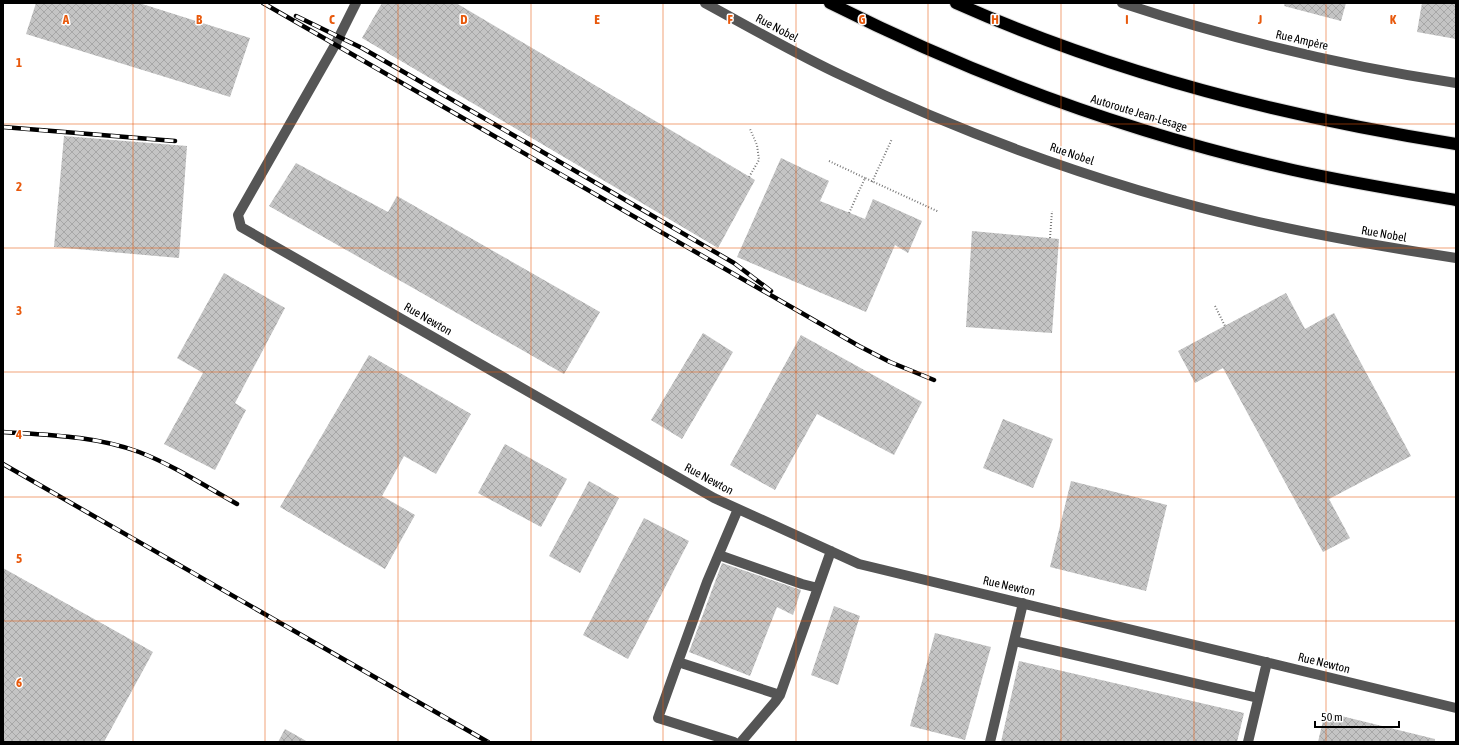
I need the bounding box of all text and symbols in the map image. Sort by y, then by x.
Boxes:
street label: Rue Nobel [753,11,801,45]
text: A [62,12,70,27]
text: B [196,12,203,27]
text: C [329,12,335,27]
text: D [460,12,468,27]
text: E [594,12,600,27]
text: F [727,12,733,27]
text: G [859,12,866,27]
text: H [991,12,999,27]
text: I [1125,12,1129,27]
text: J [1257,12,1262,27]
text: K [1390,12,1397,27]
street label: Rue Ampère [1274,27,1330,53]
text: 1 [16,55,22,70]
street label: Autoroute Jean-Lesage [1089,92,1189,134]
street label: Rue Nobel [1048,140,1097,168]
text: 2 [16,179,22,194]
street label: Rue Nobel [1360,223,1409,245]
street label: Rue Newton [401,300,455,338]
text: 3 [16,303,22,318]
text: 4 [15,427,22,442]
street label: Rue Newton [682,460,736,498]
text: 5 [16,551,22,566]
street label: Rue Newton [981,573,1037,599]
street label: Rue Newton [1296,650,1352,676]
text: 6 [16,675,22,690]
scale bar [1315,703,1399,729]
text: 50 m [1321,710,1343,724]

